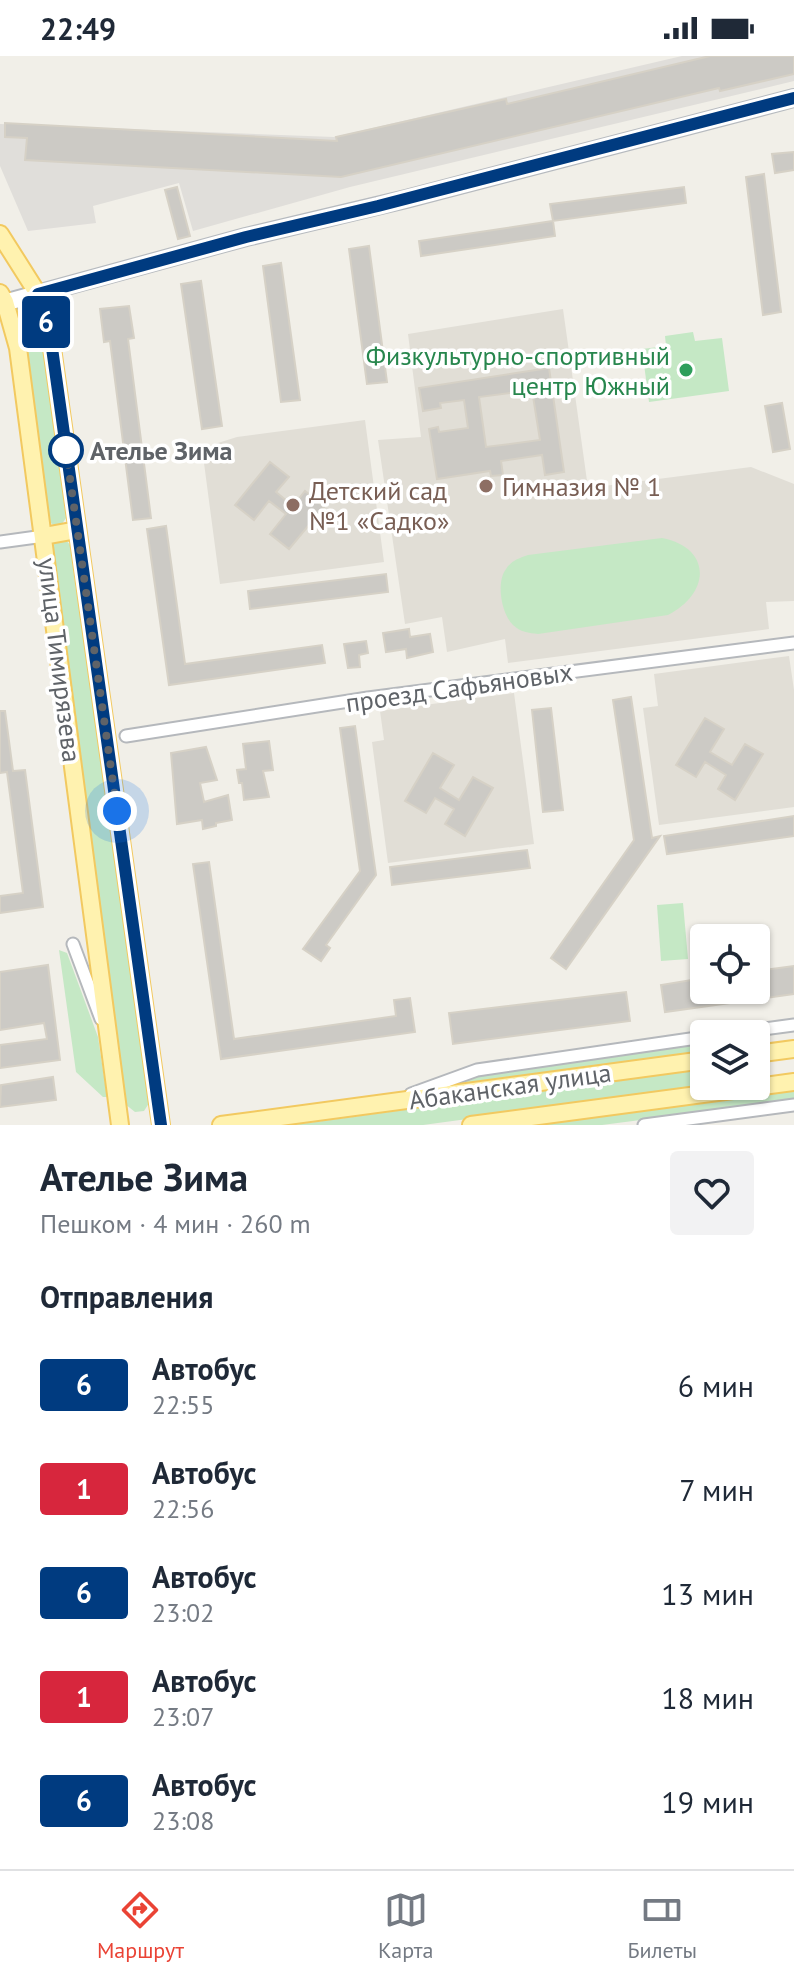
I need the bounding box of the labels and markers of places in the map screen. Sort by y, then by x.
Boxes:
place label: Физкультурно-спортивный центр Южный [366,339,670,402]
marker: Физкультурно-спортивный центр Южный [677,361,695,379]
marker: Ателье Зима [49,433,83,467]
place label: Ателье Зима [90,434,232,467]
place label: Гимназия № 1 [502,470,661,503]
place label: Детский сад №1 «Cадко» [309,474,449,537]
marker: Гимназия № 1 [477,477,495,495]
marker: Детский сад №1 «Cадко» [284,496,302,514]

